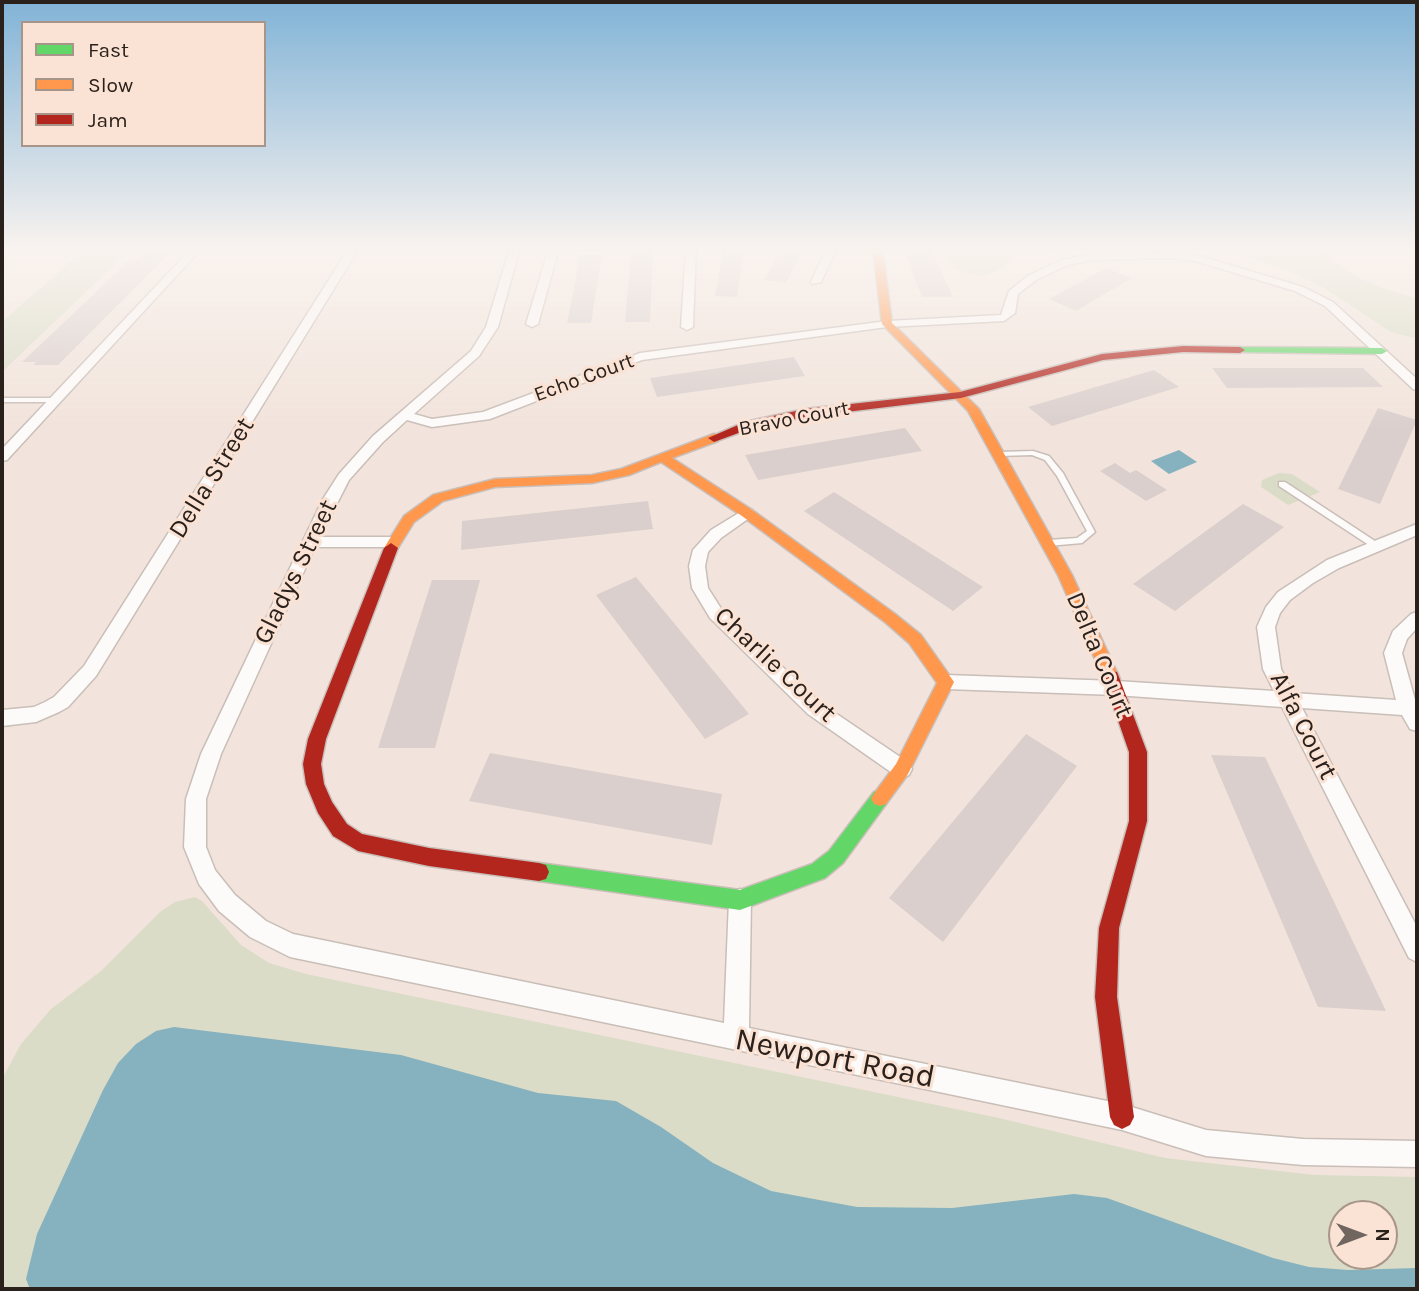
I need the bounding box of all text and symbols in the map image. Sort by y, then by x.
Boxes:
legend [21,21,266,147]
text: Fast [88,38,129,62]
text: Slow [88,73,133,97]
text: Jam [88,108,128,132]
street label: Echo Court [531,348,637,408]
street label: Bravo Court [737,396,851,442]
street label: Della Street [162,412,262,544]
street label: Gladys Street [248,495,344,649]
street label: Delta Court [1059,588,1139,722]
street label: Charlie Court [708,601,842,729]
street label: Alfa Court [1263,667,1343,785]
street label: Newport Road [732,1021,938,1097]
north arrow [1328,1200,1398,1270]
text: N [1371,1228,1393,1242]

